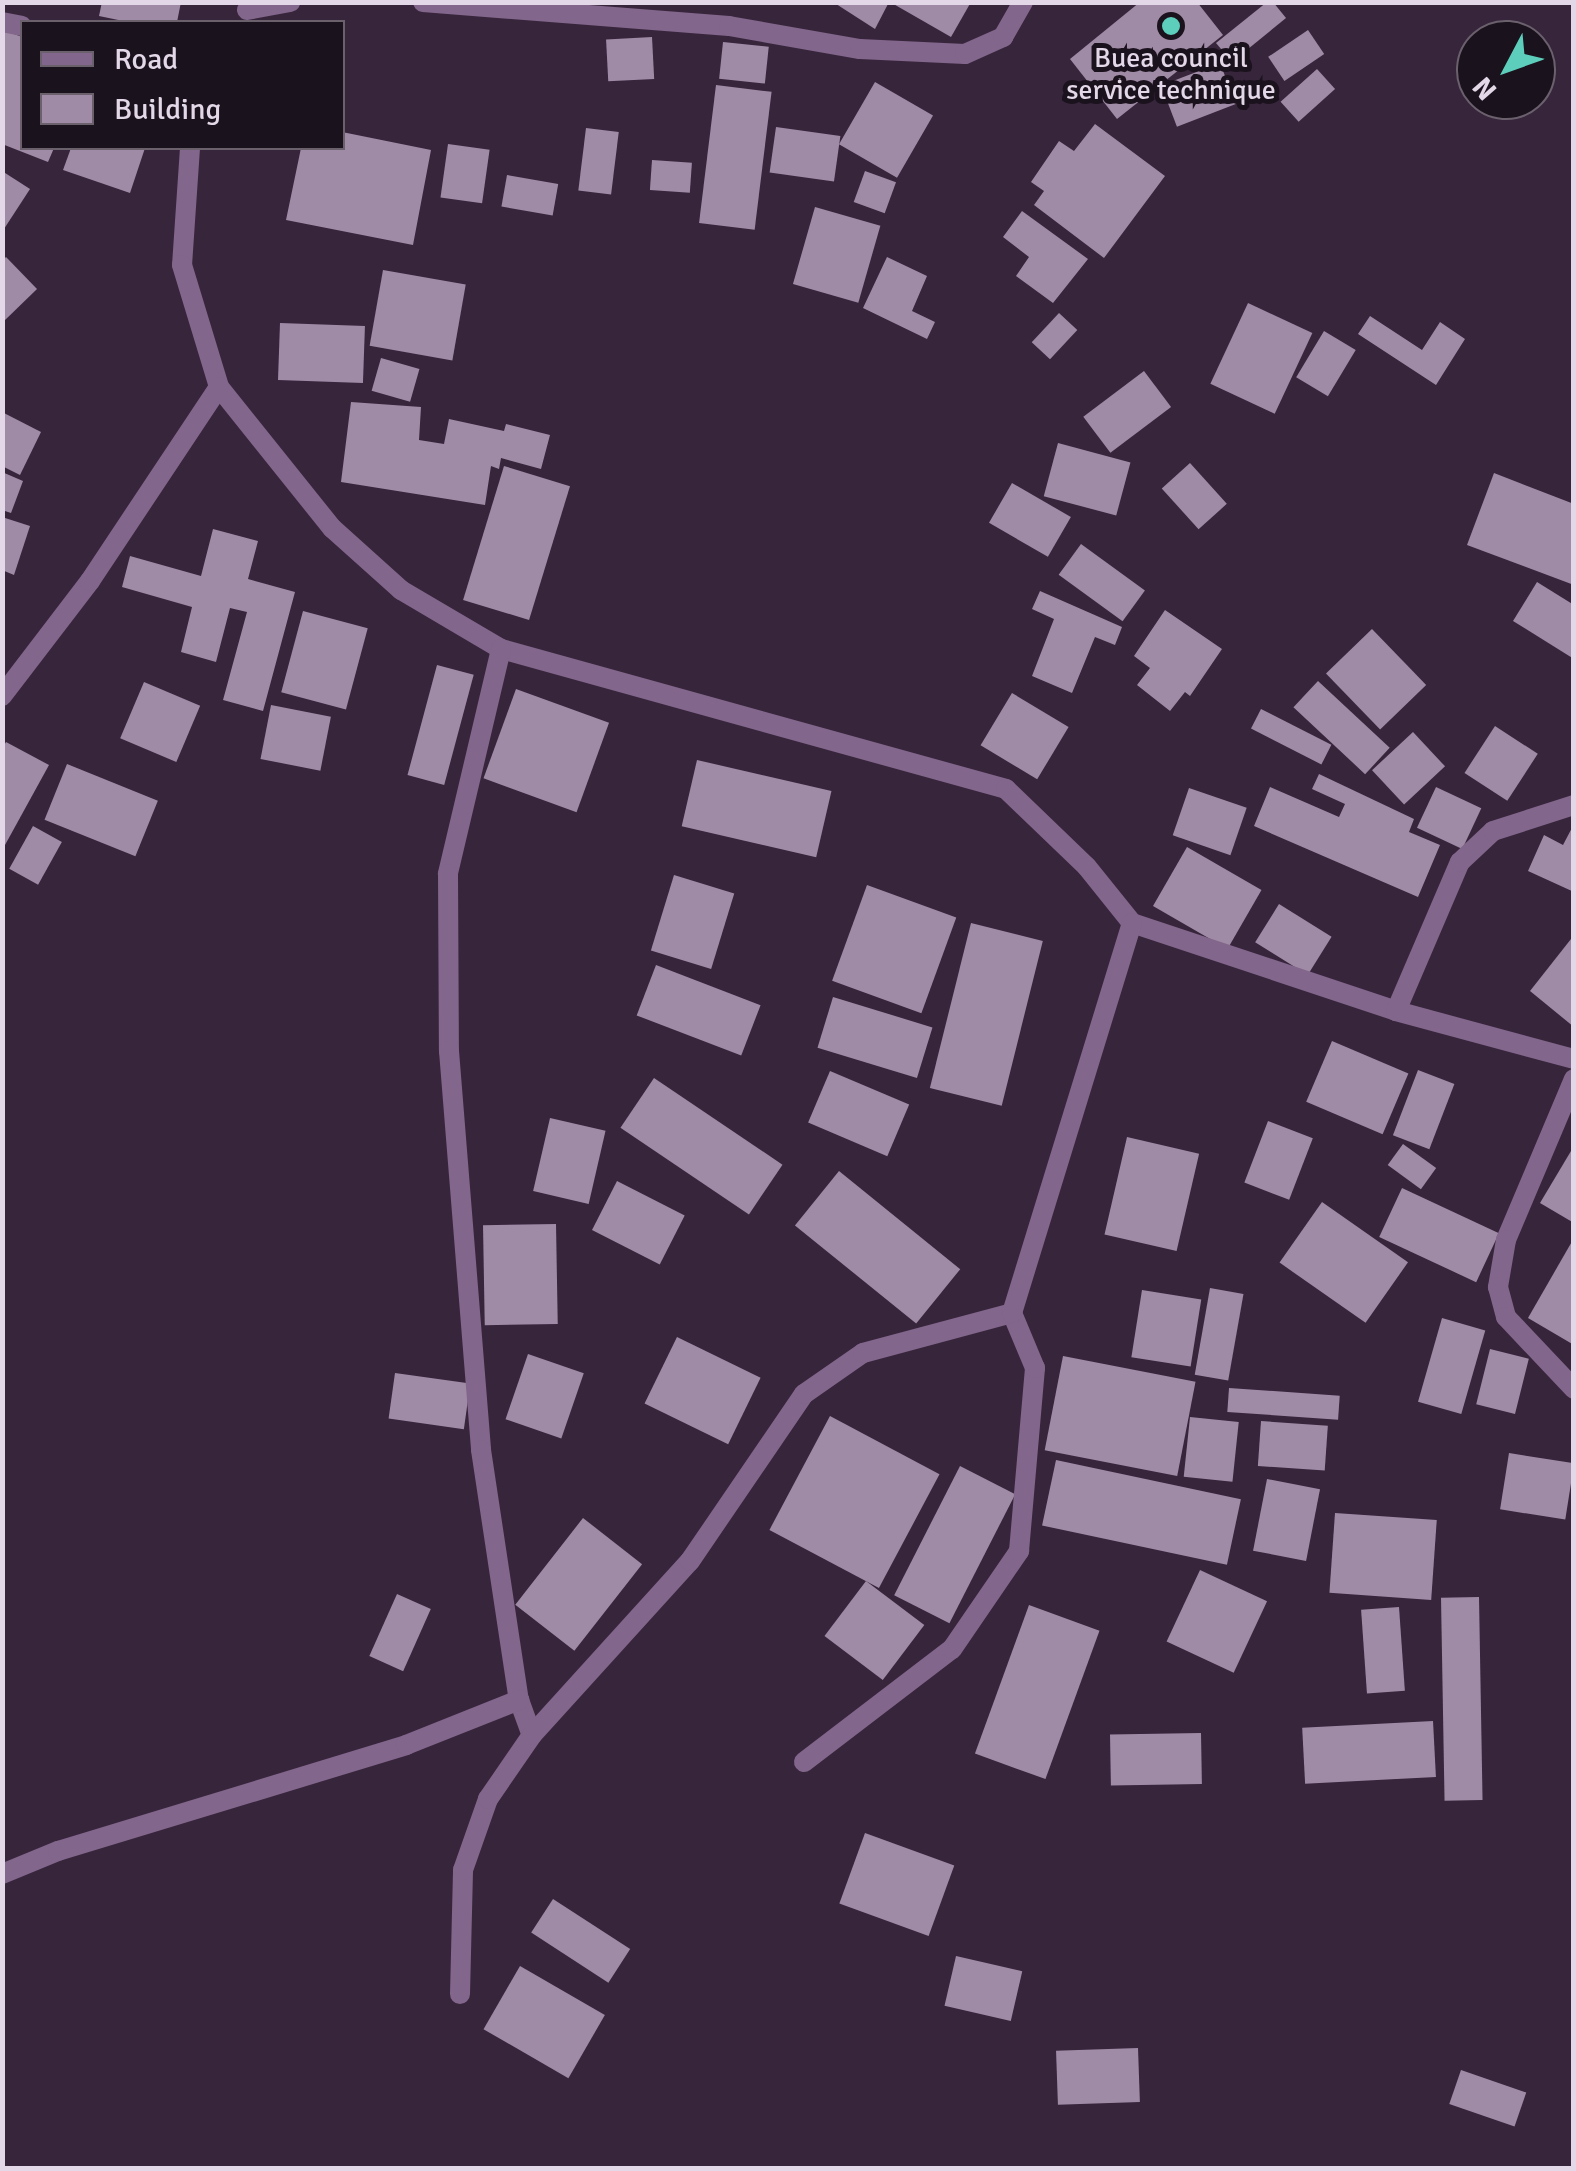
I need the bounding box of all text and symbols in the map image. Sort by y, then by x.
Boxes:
marker: Buea council service technique [1160,15,1182,37]
legend [20,20,345,150]
north arrow [1456,20,1556,120]
text: Road [114,41,178,78]
place label: Buea council service technique [1066,41,1276,107]
text: N [1466,70,1504,107]
text: Building [114,91,221,128]

